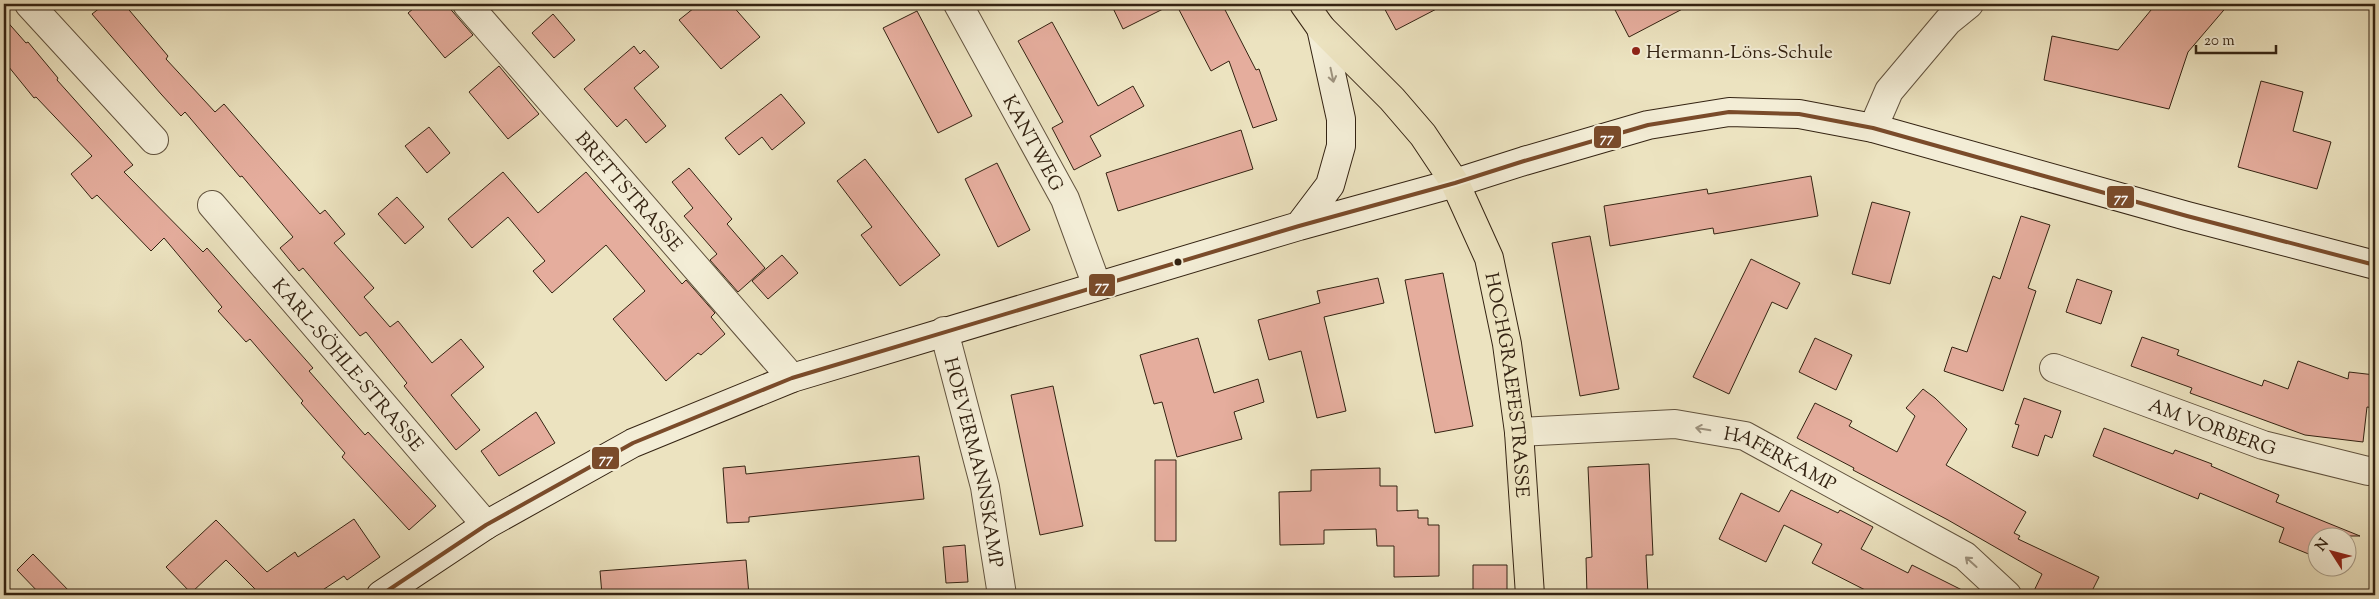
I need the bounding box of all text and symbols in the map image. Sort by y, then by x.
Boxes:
scale bar [2196,22,2276,54]
text: 20 m [2204,31,2235,52]
place label: Hermann-Löns-Schule [1646,40,1833,67]
marker: Hermann-Löns-Schule [1630,45,1642,57]
one-way arrow [1327,67,1337,83]
street label: KANTWEG [995,91,1069,197]
line badge: 77 [1593,125,1622,149]
street label: BRETTSTRASSE [568,127,688,259]
text: 77 [1600,129,1615,149]
line badge: 77 [2106,185,2135,209]
text: 77 [2114,189,2129,209]
unlabelled marker [1173,257,1183,267]
street label: HOCHGRAEFESTRASSE [1476,270,1534,499]
line badge: 77 [1088,273,1116,297]
street label: KARL-SÖHLE-STRASSE [265,274,429,459]
text: 77 [1095,277,1110,297]
street label: HOEVERMANNSKAMP [935,355,1009,570]
street label: AM VORBERG [2144,393,2278,464]
street label: HAFERKAMP [1722,422,1841,499]
one-way arrow [1695,423,1711,433]
line badge: 77 [591,446,620,470]
text: 77 [599,450,614,470]
north arrow [2306,526,2356,576]
text: N [2312,535,2334,556]
one-way arrow [1965,557,1978,568]

